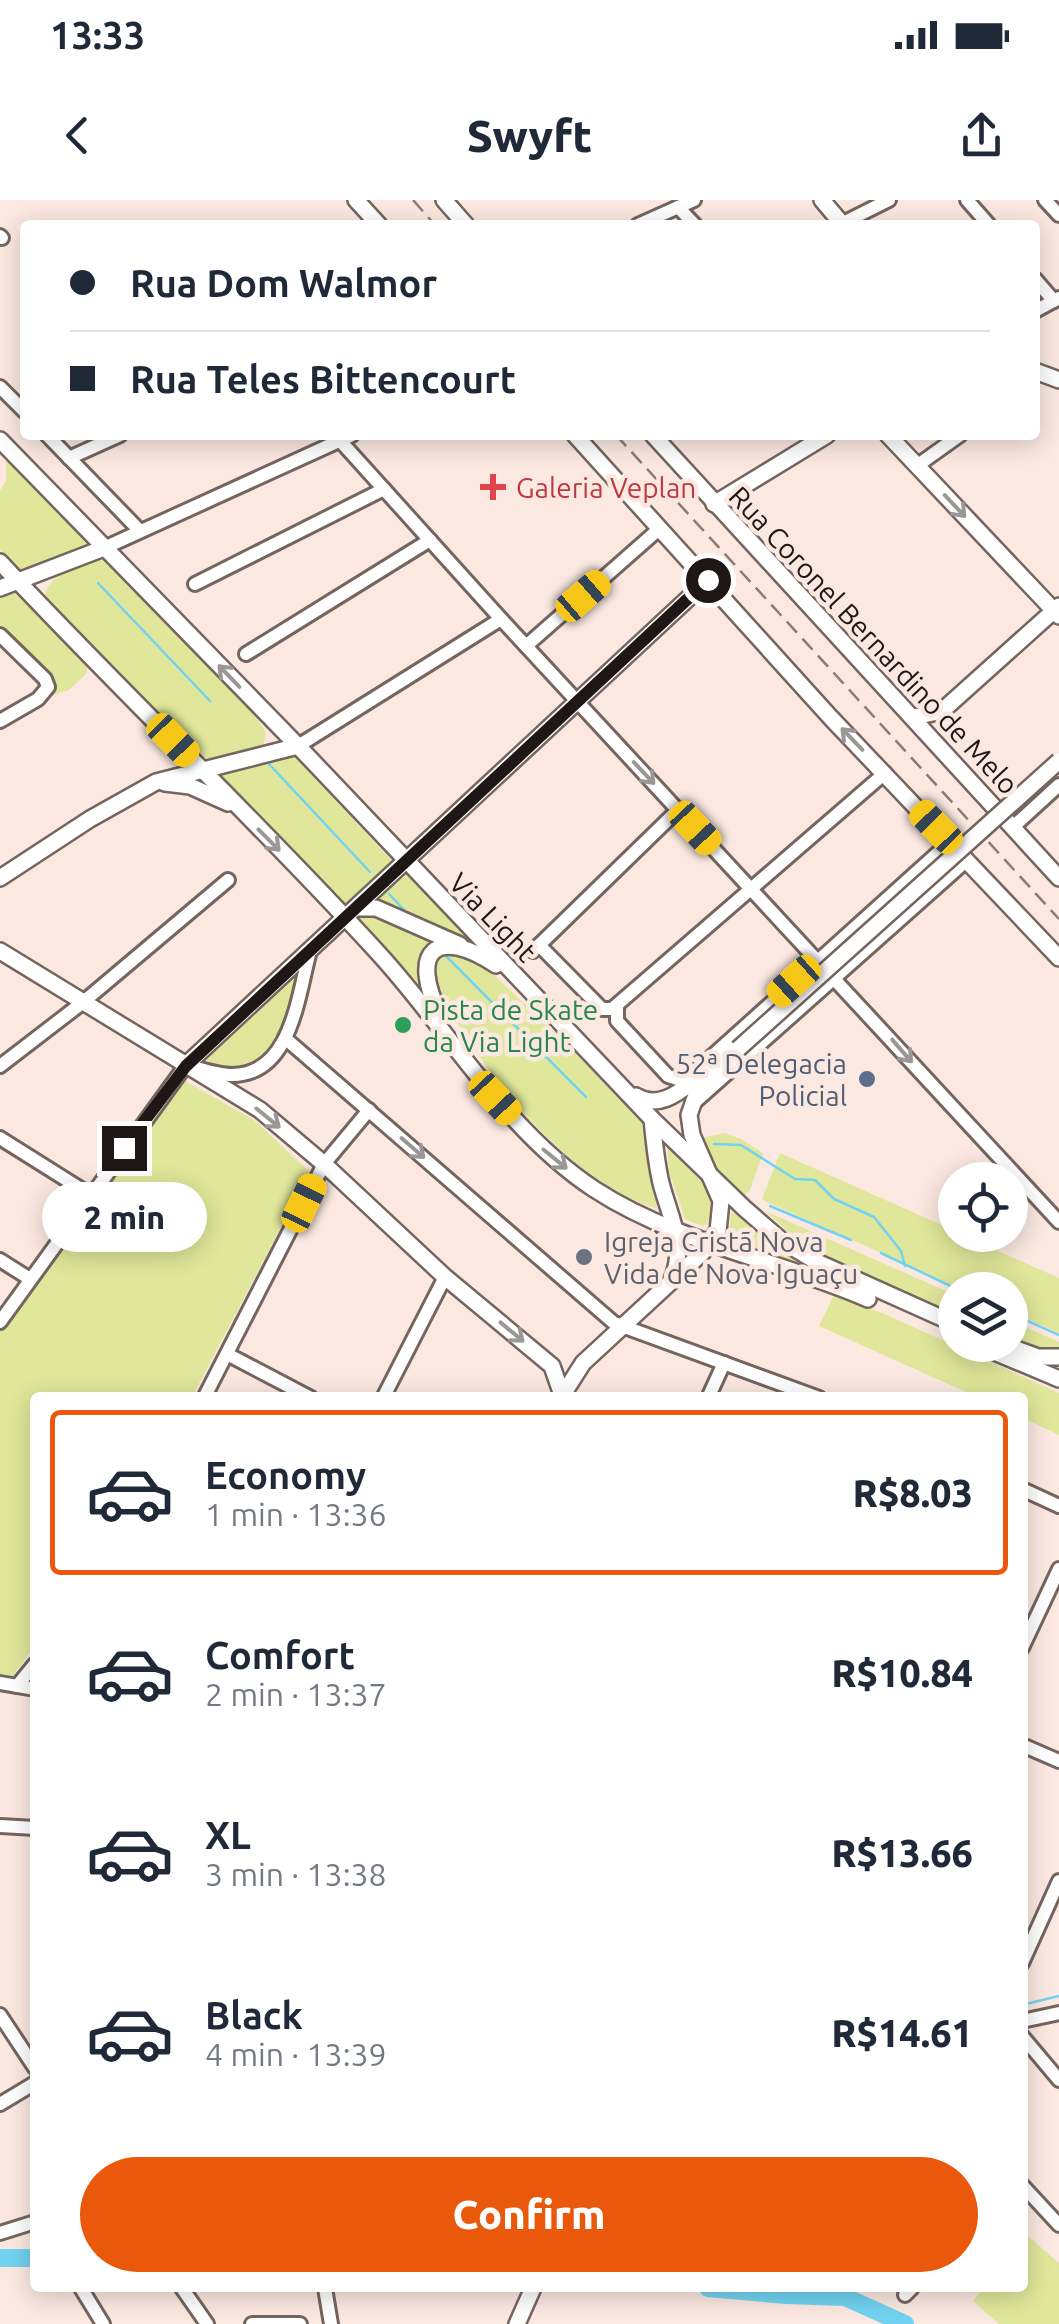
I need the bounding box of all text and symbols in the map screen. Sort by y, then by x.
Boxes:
text: 13:33 [50,14,145,56]
icon: back [50,108,105,163]
icon: share [954,108,1009,163]
text: Swyft [467,110,592,161]
text: Rua Dom Walmor [130,262,437,304]
text: Rua Teles Bittencourt [130,358,516,400]
place label: Galeria Veplan [516,472,696,503]
marker: Galeria Veplan [480,474,506,500]
street label: Rua Coronel Bernardino de Melo [723,480,1025,800]
one-way arrow [943,493,967,517]
route start [686,558,731,603]
car [551,565,615,627]
one-way arrow [218,665,242,689]
car [141,708,205,772]
one-way arrow [840,728,864,752]
one-way arrow [632,761,656,785]
car [904,795,968,859]
car [664,796,726,860]
one-way arrow [257,827,281,851]
street label: Via Light [443,867,543,967]
car [762,950,826,1012]
place label: Pista de Skate da Via Light [423,994,598,1057]
marker: Pista de Skate da Via Light [392,1014,414,1036]
one-way arrow [890,1037,912,1063]
place label: 52ª Delegacia Policial [675,1048,847,1111]
car [464,1066,526,1130]
marker: 52ª Delegacia Policial [856,1068,878,1090]
one-way arrow [254,1107,280,1129]
route end [102,1126,147,1171]
one-way arrow [400,1137,425,1160]
one-way arrow [542,1148,568,1170]
map controls [938,1162,1028,1362]
button: locate [938,1162,1028,1252]
car [277,1169,331,1237]
callout: 2 min [42,1183,206,1253]
text: 2 min [84,1199,165,1235]
place label: Igreja Cristã Nova Vida de Nova Iguaçu [604,1226,858,1289]
marker: Igreja Cristã Nova Vida de Nova Iguaçu [573,1246,595,1268]
button: layers [938,1272,1028,1362]
one-way arrow [498,1321,524,1343]
icon: car [85,1448,175,1538]
text: Economy [205,1454,366,1496]
text: R$8.03 [853,1472,973,1514]
text: 1 min · 13:36 [205,1496,387,1532]
icon: car [85,1628,175,1718]
text: Comfort [205,1634,355,1676]
text: R$10.84 [831,1652,973,1694]
text: 2 min · 13:37 [205,1676,387,1712]
icon: car [85,1808,175,1898]
text: XL [205,1814,251,1856]
text: R$13.66 [831,1832,973,1874]
text: 3 min · 13:38 [205,1856,387,1892]
icon: car [85,1988,175,2078]
text: Black [205,1994,303,2036]
text: R$14.61 [831,2012,973,2054]
text: 4 min · 13:39 [205,2036,387,2072]
button: Confirm [80,2157,978,2272]

